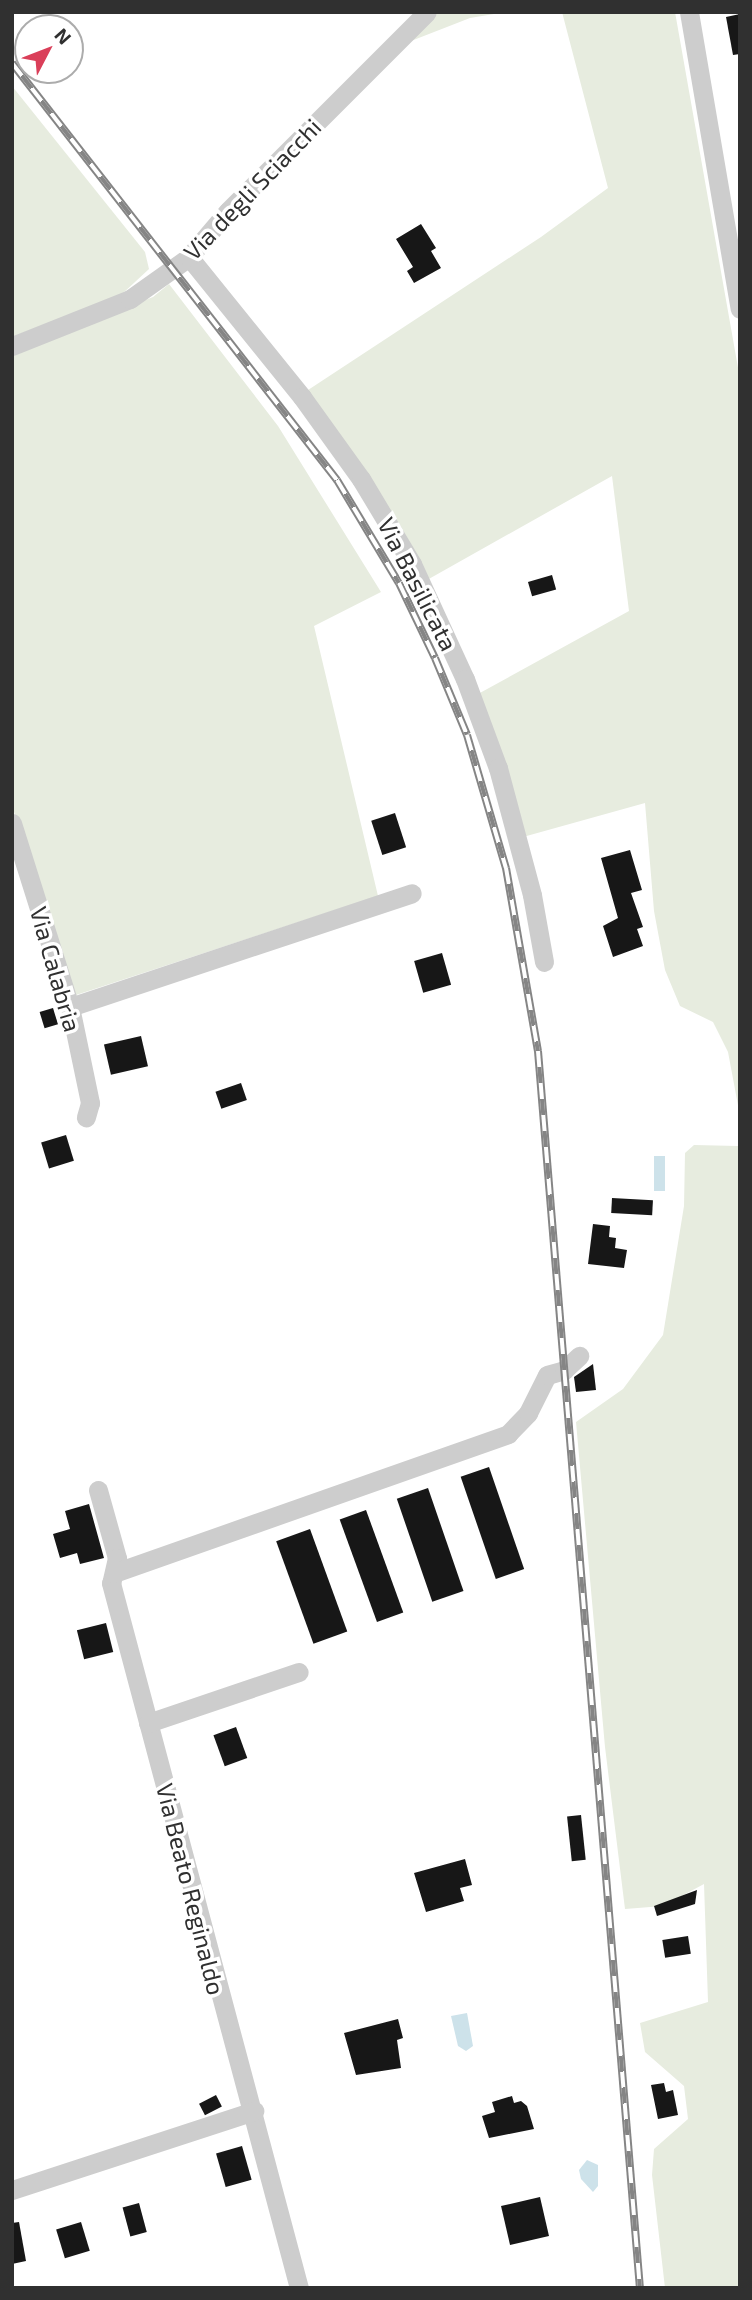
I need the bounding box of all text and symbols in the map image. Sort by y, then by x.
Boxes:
north arrow [14,14,84,84]
text: N [50,23,77,49]
street label: Via degli Sciacchi [177,112,327,266]
street label: Via Basilicata [372,513,464,655]
street label: Via Calabria [24,903,88,1035]
street label: Via Beato Reginaldo [151,1780,231,1998]

